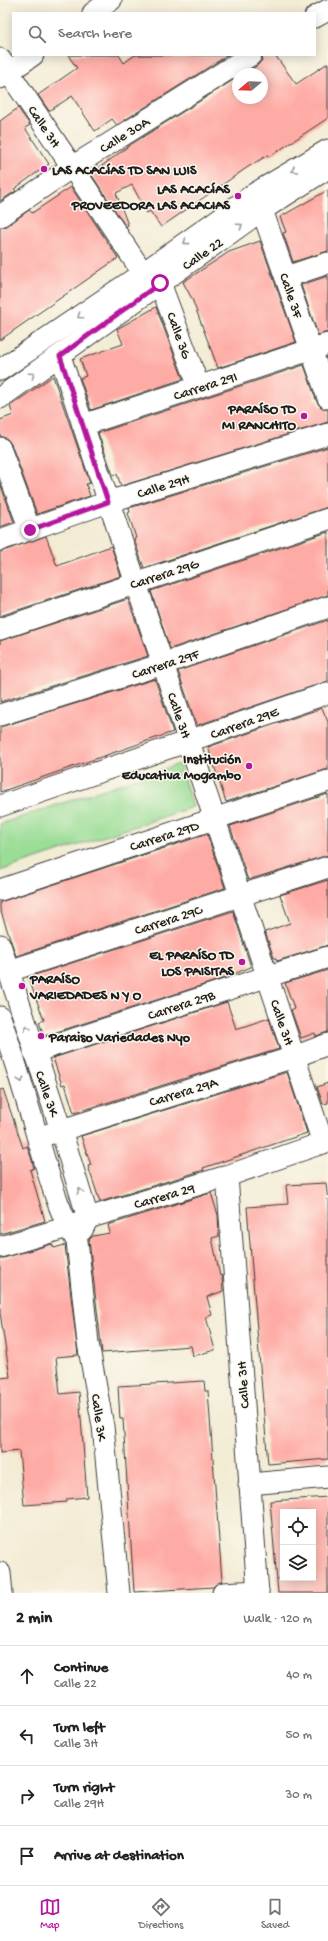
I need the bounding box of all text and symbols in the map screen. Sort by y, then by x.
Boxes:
search box [12,12,316,56]
icon: search [26,23,48,45]
text: Search here [58,25,132,43]
north arrow [232,68,268,104]
street label: Calle 3H [23,103,64,153]
street label: Calle 30A [97,114,154,158]
place label: LAS ACACÍAS TD SAN LUIS [52,163,197,180]
marker: LAS ACACÍAS TD SAN LUIS [39,164,49,174]
one-way arrow [291,165,298,172]
place label: LAS ACACÍAS PROVEEDORA LAS ACACIAS [71,182,231,215]
marker: LAS ACACÍAS PROVEEDORA LAS ACACIAS [233,191,243,201]
one-way arrow [236,223,243,231]
street label: Calle 22 [180,235,227,275]
one-way arrow [184,237,191,244]
street label: Calle 3F [274,271,306,321]
route start [151,274,169,292]
street label: Calle 3G [161,310,194,362]
one-way arrow [77,311,84,318]
street label: Carrera 29I [172,369,240,406]
one-way arrow [28,372,35,380]
place label: PARAÍSO TD MI RANCHITO [222,402,297,435]
marker: PARAÍSO TD MI RANCHITO [299,411,309,421]
street label: Calle 29H [135,471,193,503]
route end [21,521,39,539]
street label: Carrera 29G [128,556,202,594]
street label: Carrera 29F [130,646,202,684]
street label: Calle 3H [162,691,194,742]
street label: Carrera 29E [209,704,282,745]
place label: Institución Educativa Mogambo [122,752,242,785]
marker: Institución Educativa Mogambo [244,761,254,771]
street label: Carrera 29D [128,818,202,857]
street label: Carrera 29C [133,902,206,940]
place label: EL PARAÍSO TD LOS PAISITAS [149,948,235,981]
marker: EL PARAÍSO TD LOS PAISITAS [237,957,247,967]
place label: PARAÍSO VARIEDADES N Y O [29,972,142,1005]
marker: PARAÍSO VARIEDADES N Y O [17,981,27,991]
street label: Carrera 29B [146,987,218,1025]
street label: Calle 3H [265,998,297,1049]
one-way arrow [23,1025,31,1032]
place label: Paraiso Variedades Nyo [48,1030,191,1047]
marker: Paraiso Variedades Nyo [36,1031,46,1041]
street label: Calle 3K [30,1069,62,1120]
street label: Carrera 29A [147,1075,221,1112]
one-way arrow [16,1076,25,1083]
street label: Carrera 29 [132,1181,197,1214]
one-way arrow [76,1188,85,1195]
street label: Calle 3H [234,1360,255,1409]
street label: Calle 3K [86,1393,109,1443]
map controls [280,1509,316,1581]
button: locate [280,1509,316,1545]
button: layers [280,1545,316,1581]
text: 2 min [16,1609,52,1629]
text: Walk · 120 m [244,1612,312,1627]
text: Continue [54,1659,108,1677]
icon: ahead [16,1665,38,1687]
text: 40 m [286,1668,312,1683]
text: Calle 22 [54,1677,97,1692]
text: Turn left [54,1719,105,1737]
icon: left [16,1725,38,1747]
text: 50 m [285,1728,312,1743]
text: Calle 3H [54,1737,98,1752]
text: Turn right [54,1779,114,1797]
icon: right [16,1785,38,1807]
text: 30 m [286,1788,312,1803]
text: Calle 29H [54,1797,104,1812]
icon: arrive [16,1845,38,1867]
text: Arrive at destination [54,1847,184,1865]
tab: Map [39,1896,61,1932]
tab: Directions [139,1896,183,1932]
tab: Saved [261,1896,289,1932]

